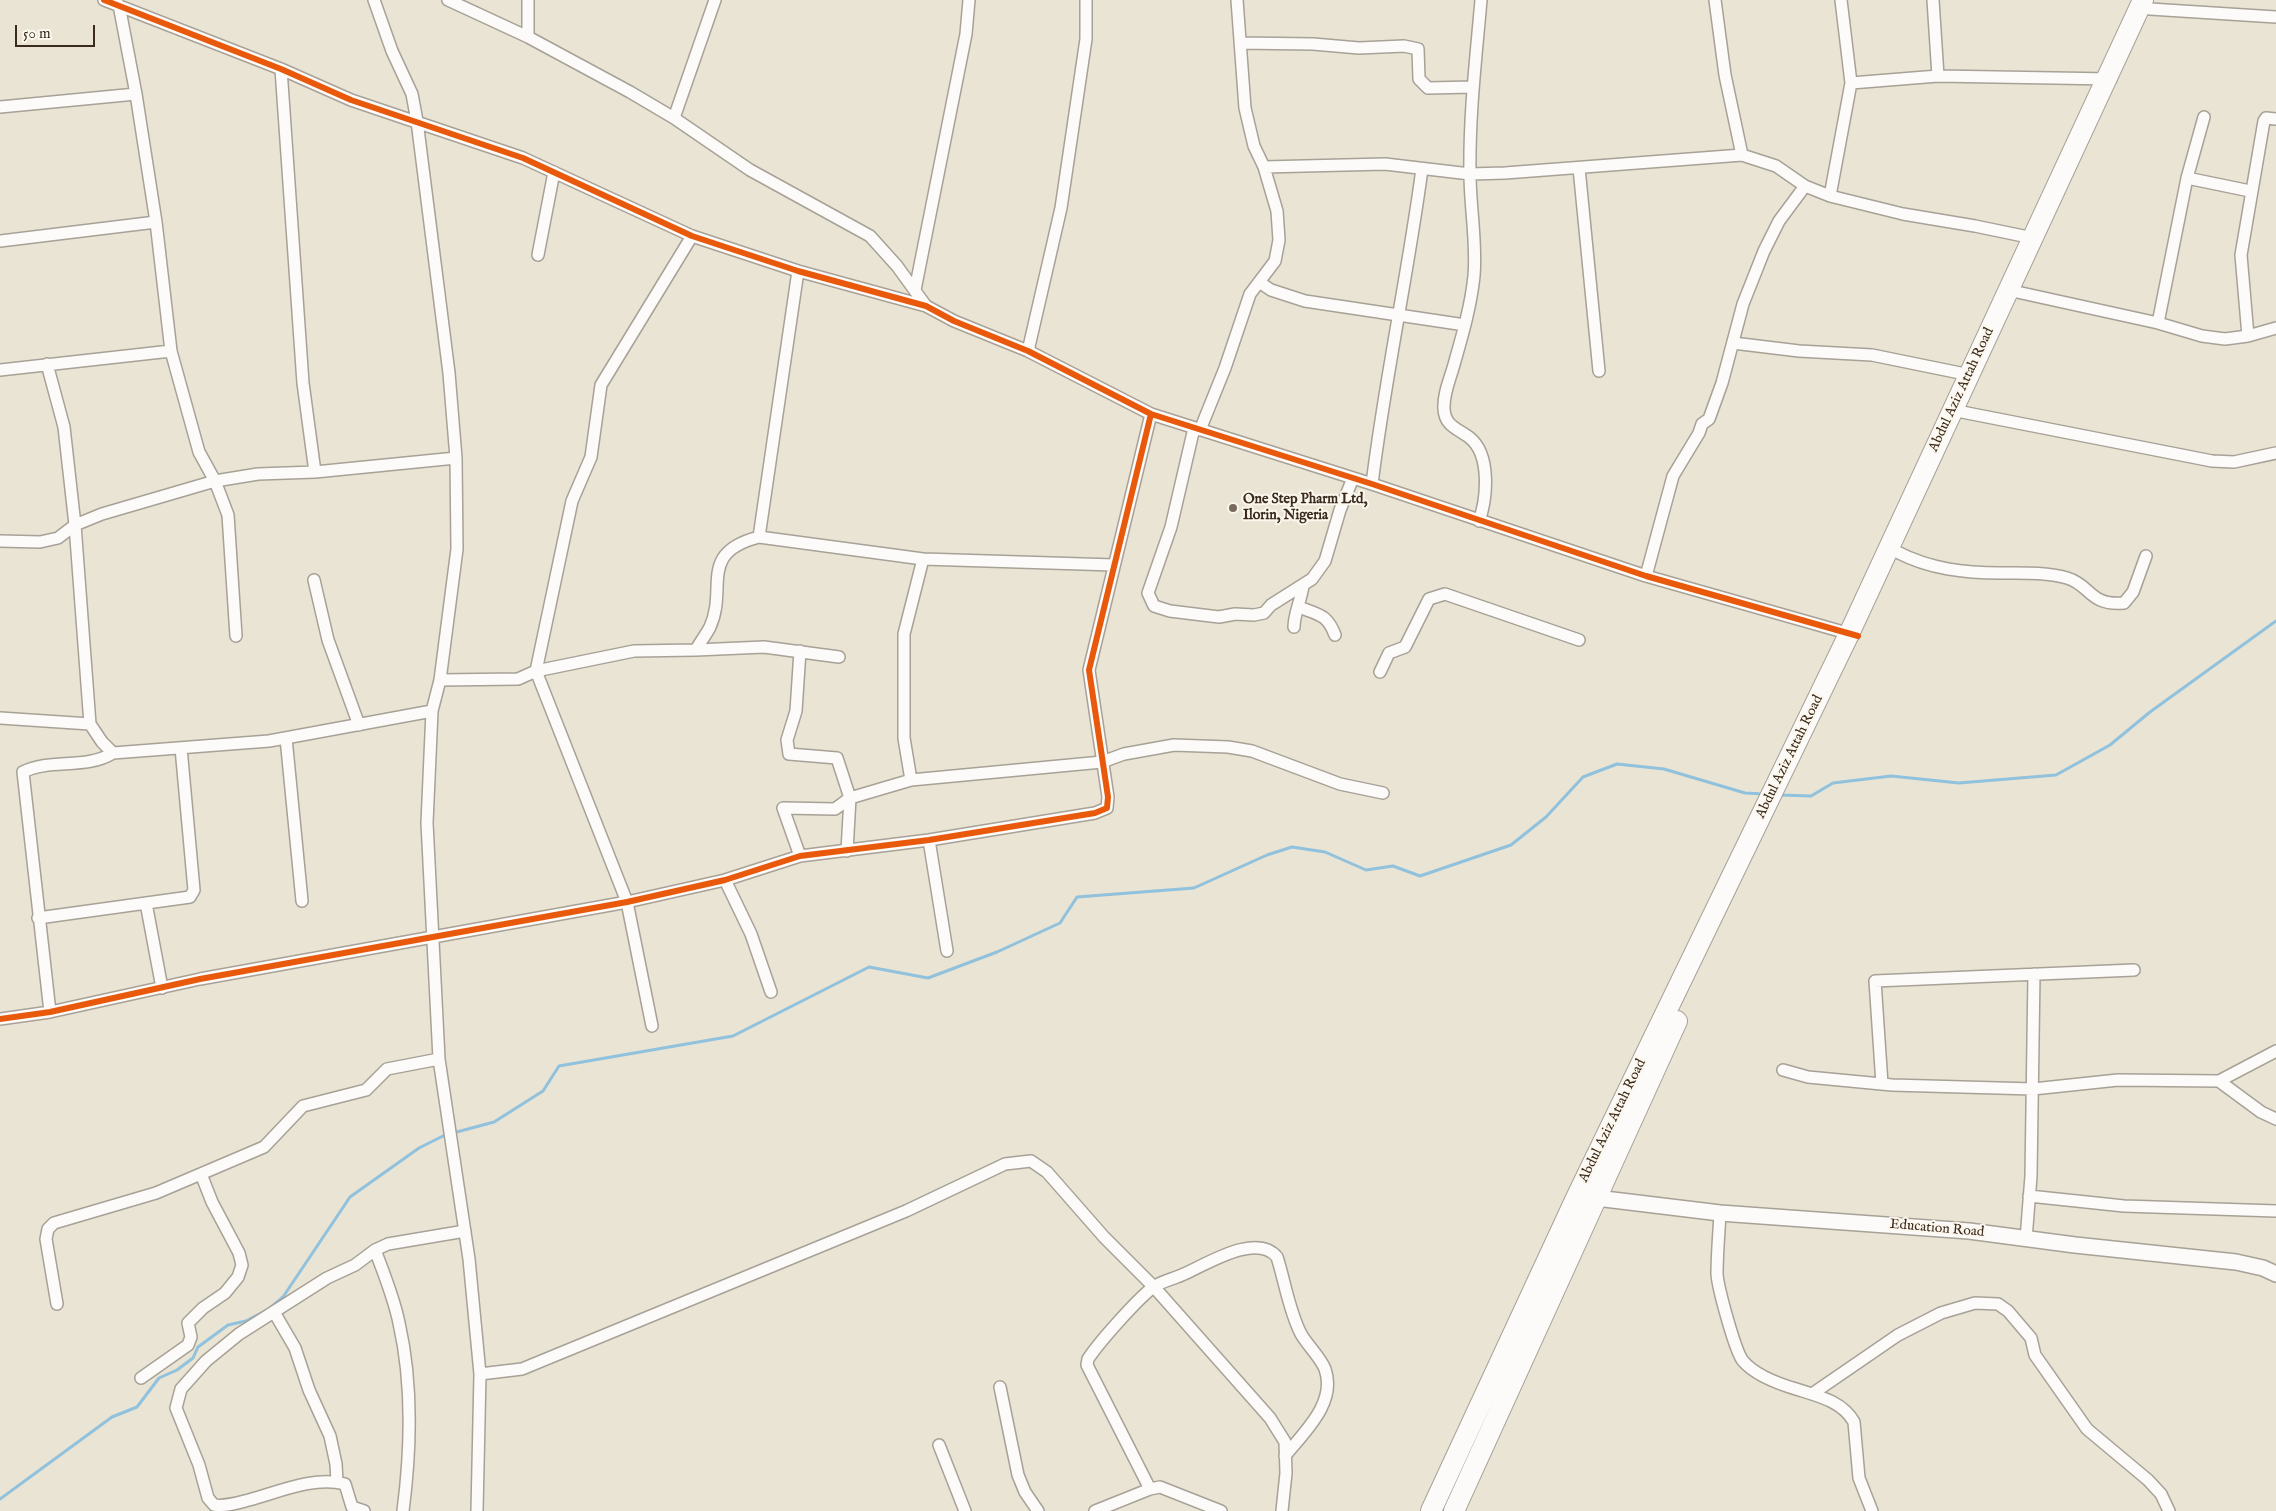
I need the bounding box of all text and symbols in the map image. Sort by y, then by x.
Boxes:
scale bar [18,15,98,47]
text: 50 m [23,24,51,43]
street label: Abdul Aziz Attah Road [1926,325,1998,455]
place label: One Step Pharm Ltd, Ilorin, Nigeria [1243,492,1367,524]
marker: One Step Pharm Ltd, Ilorin, Nigeria [1227,502,1239,514]
street label: Abdul Aziz Attah Road [1753,693,1827,821]
street label: Abdul Aziz Attah Road [1576,1057,1650,1185]
street label: Education Road [1889,1217,1985,1241]

